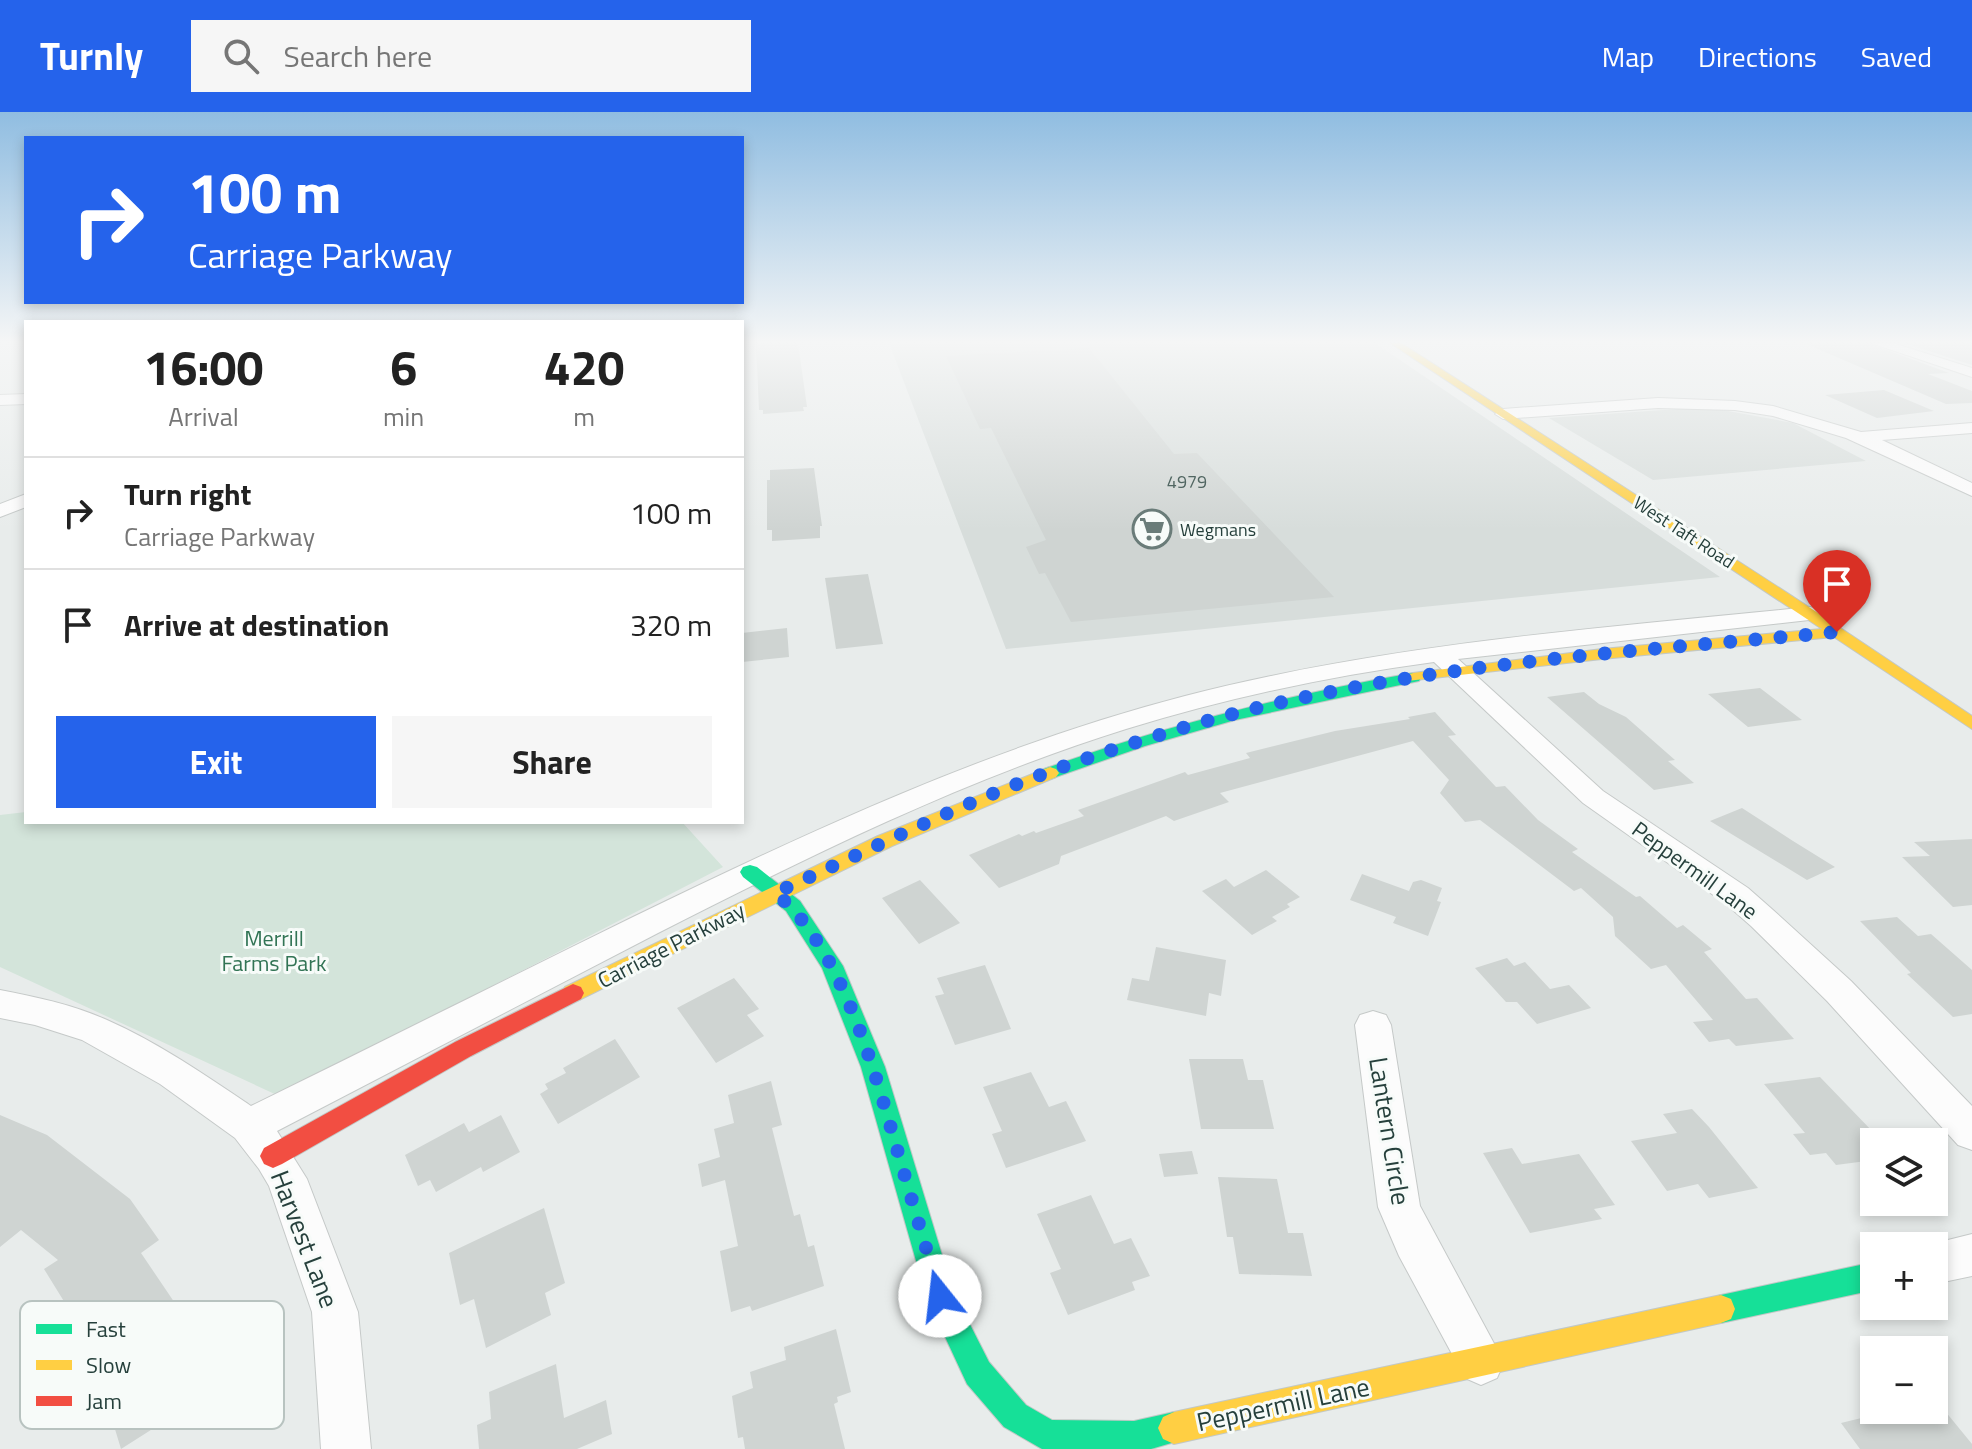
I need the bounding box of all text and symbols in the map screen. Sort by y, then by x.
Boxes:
search box [191,20,751,92]
text: Turnly [40,27,143,85]
text: Search here [283,33,432,79]
icon: search [219,34,263,78]
text: Map [1602,35,1654,78]
text: Directions [1698,35,1817,78]
text: Saved [1861,35,1932,78]
text: 100 m [188,150,341,235]
icon: right [56,168,160,272]
text: Carriage Parkway [188,227,452,282]
text: 16:00 [144,331,263,404]
text: 6 [390,331,417,404]
text: 420 [544,331,624,404]
text: Arrival [168,397,239,436]
text: min [383,397,424,436]
text: m [573,397,595,436]
house number: 4979 [1167,468,1207,495]
text: Turn right [124,471,252,517]
street label: West Taft Road [1628,489,1740,575]
text: 100 m [630,490,712,536]
icon: right [56,491,100,535]
supermarket icon: Wegmans [1131,508,1173,550]
place label: Wegmans [1180,516,1256,543]
text: Carriage Parkway [124,517,315,556]
pin [1803,550,1871,632]
icon: arrive [1815,562,1859,606]
text: Arrive at destination [124,602,389,648]
text: 320 m [630,602,712,648]
icon: arrive [56,603,100,647]
button: Exit [56,716,376,808]
button: Share [392,716,712,808]
street label: Peppermill Lane [1625,813,1765,927]
street label: Carriage Parkway [591,893,751,997]
park label: Merrill Farms Park [221,921,327,980]
street label: Lantern Circle [1359,1054,1421,1208]
map controls [1860,1128,1948,1424]
button: layers [1860,1128,1948,1216]
street label: Harvest Lane [261,1165,349,1313]
button: + [1860,1232,1948,1320]
position arrow [898,1254,982,1338]
legend [20,1301,284,1429]
text: Fast [86,1312,126,1346]
button: − [1860,1336,1948,1424]
text: Slow [86,1348,132,1382]
street label: Peppermill Lane [1193,1367,1373,1441]
text: Jam [86,1384,122,1418]

